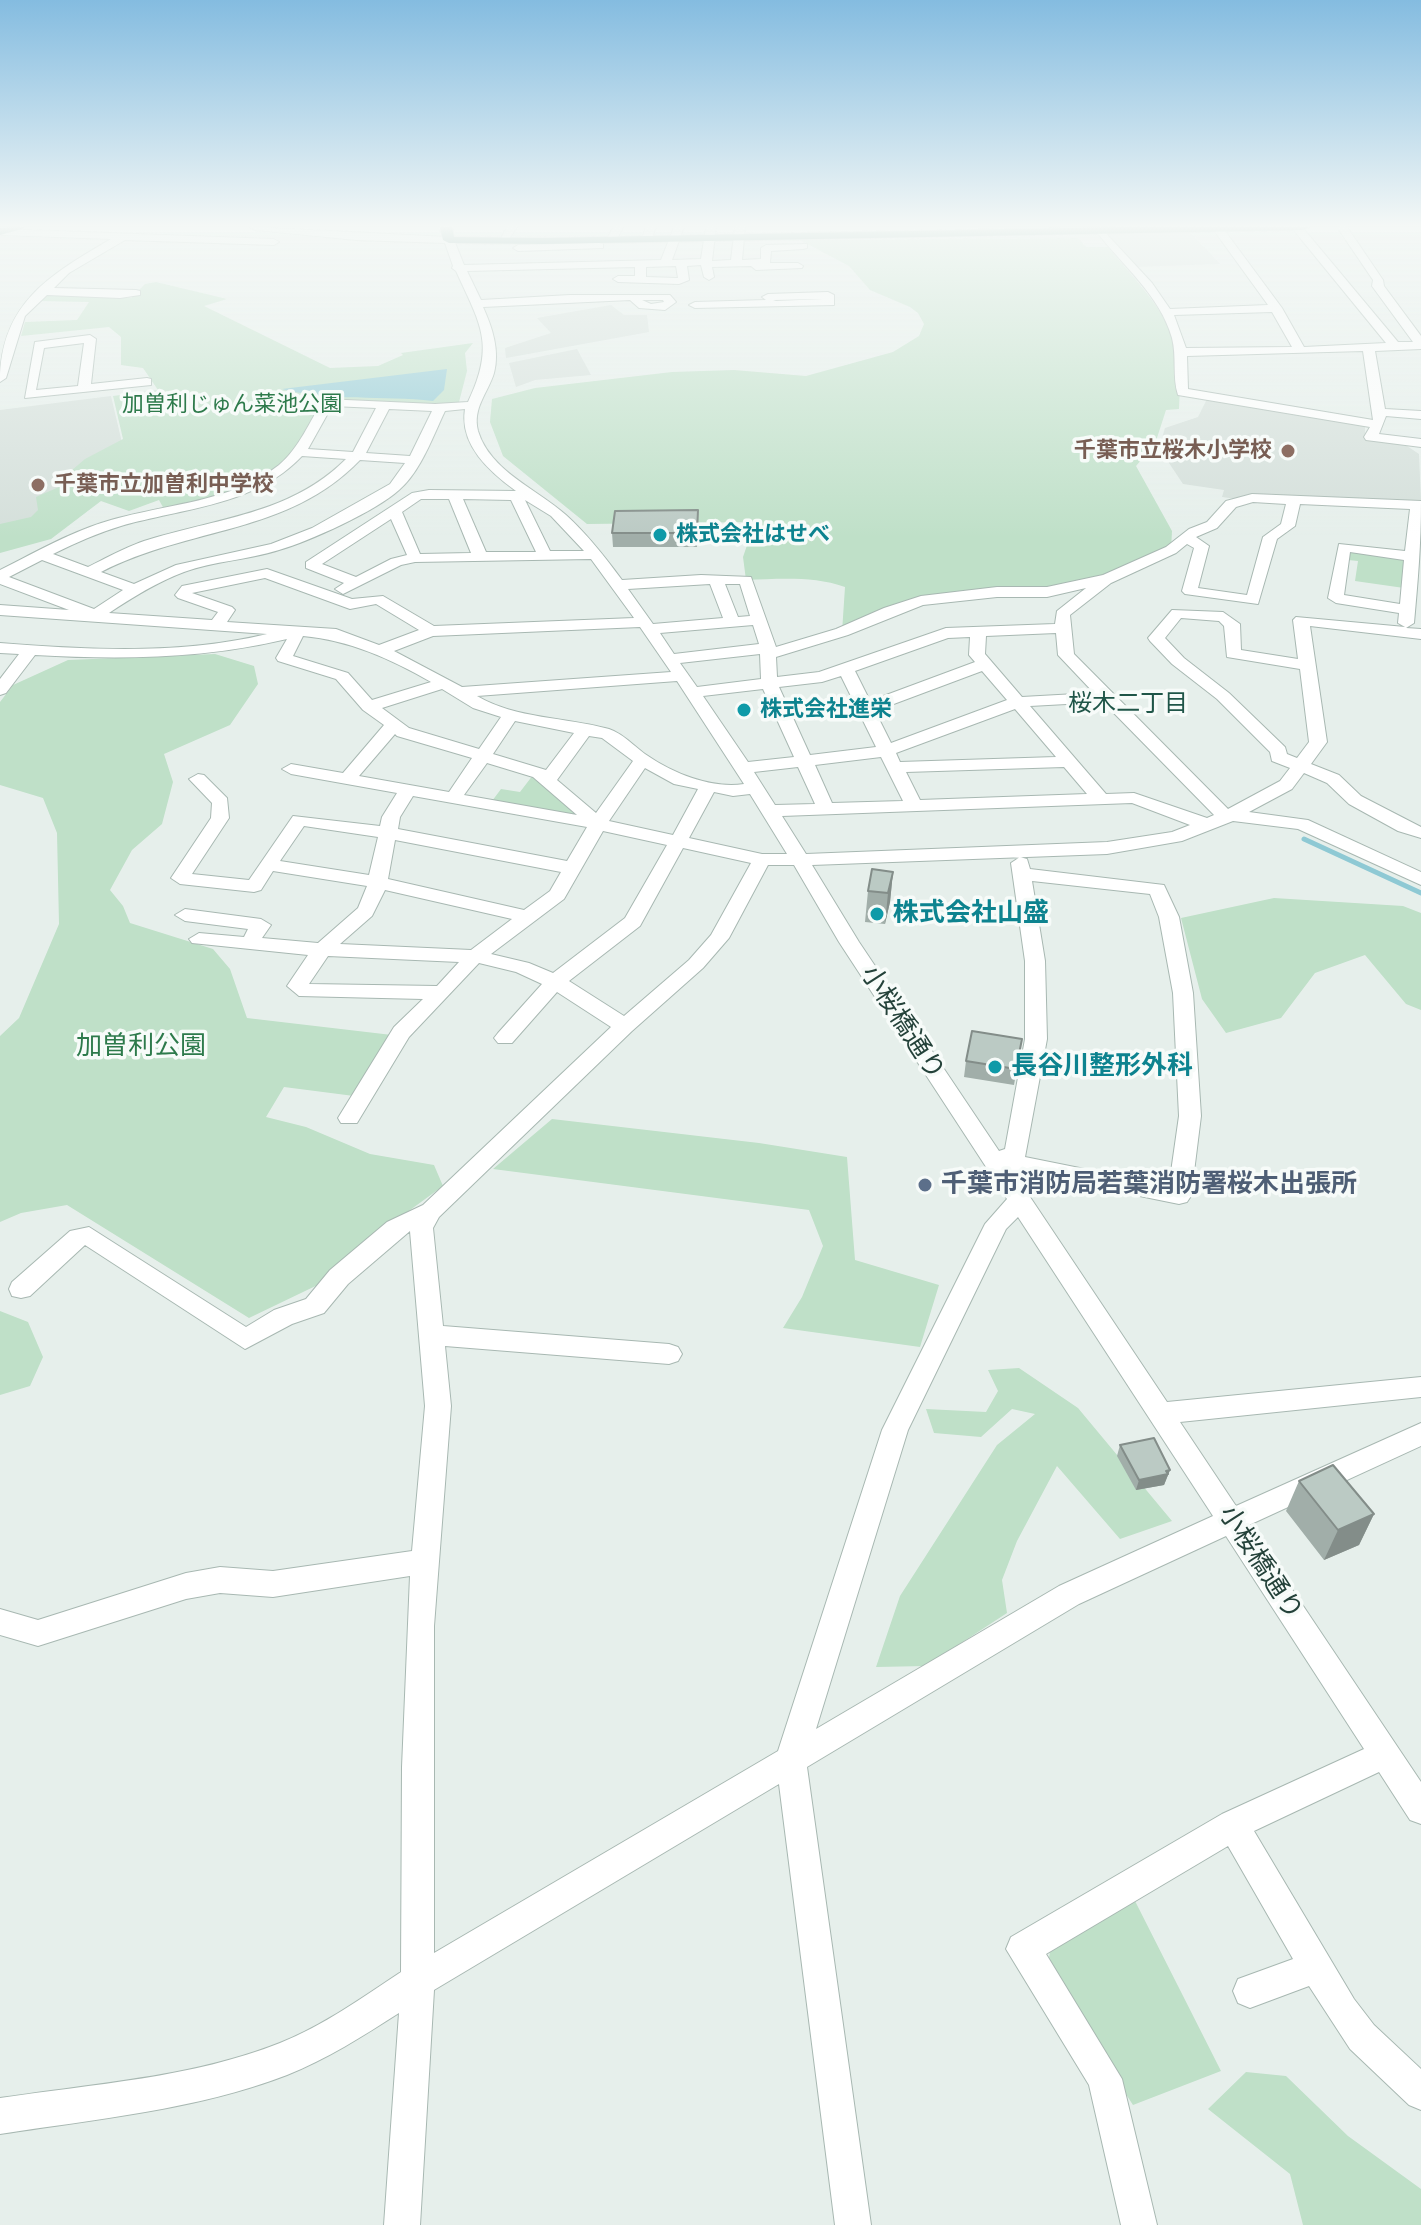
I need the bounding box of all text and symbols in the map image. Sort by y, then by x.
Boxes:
park label: 加曽利じゅん菜池公園 [122,392,342,418]
place label: 千葉市立桜木小学校 [1074,438,1272,464]
marker: 千葉市立桜木小学校 [1279,442,1297,460]
place label: 千葉市立加曽利中学校 [54,472,274,498]
marker: 千葉市立加曽利中学校 [29,476,47,494]
place label: 株式会社はせべ [676,522,830,548]
marker: 株式会社はせべ [651,526,669,544]
district label: 桜木二丁目 [1068,690,1188,718]
place label: 株式会社進栄 [760,697,892,723]
marker: 株式会社進栄 [735,701,753,719]
place label: 株式会社山盛 [893,898,1049,930]
marker: 株式会社山盛 [868,905,886,923]
street label: 小桜橋通り [854,960,950,1086]
park label: 加曽利公園 [76,1031,206,1063]
place label: 長谷川整形外科 [1011,1051,1193,1083]
marker: 長谷川整形外科 [986,1058,1004,1076]
place label: 千葉市消防局若葉消防署桜木出張所 [941,1169,1357,1201]
marker: 千葉市消防局若葉消防署桜木出張所 [916,1176,934,1194]
street label: 小桜橋通り [1212,1500,1308,1626]

